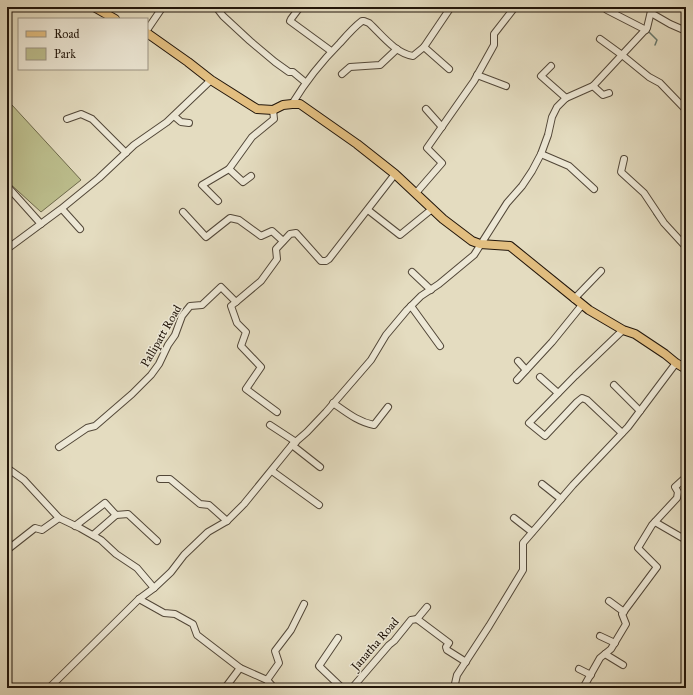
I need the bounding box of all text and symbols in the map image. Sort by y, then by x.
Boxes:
legend [18,18,148,70]
text: Road [54,27,80,41]
text: Park [54,47,76,61]
street label: Pallipatt Road [138,303,184,369]
street label: Janatha Road [347,615,402,675]

